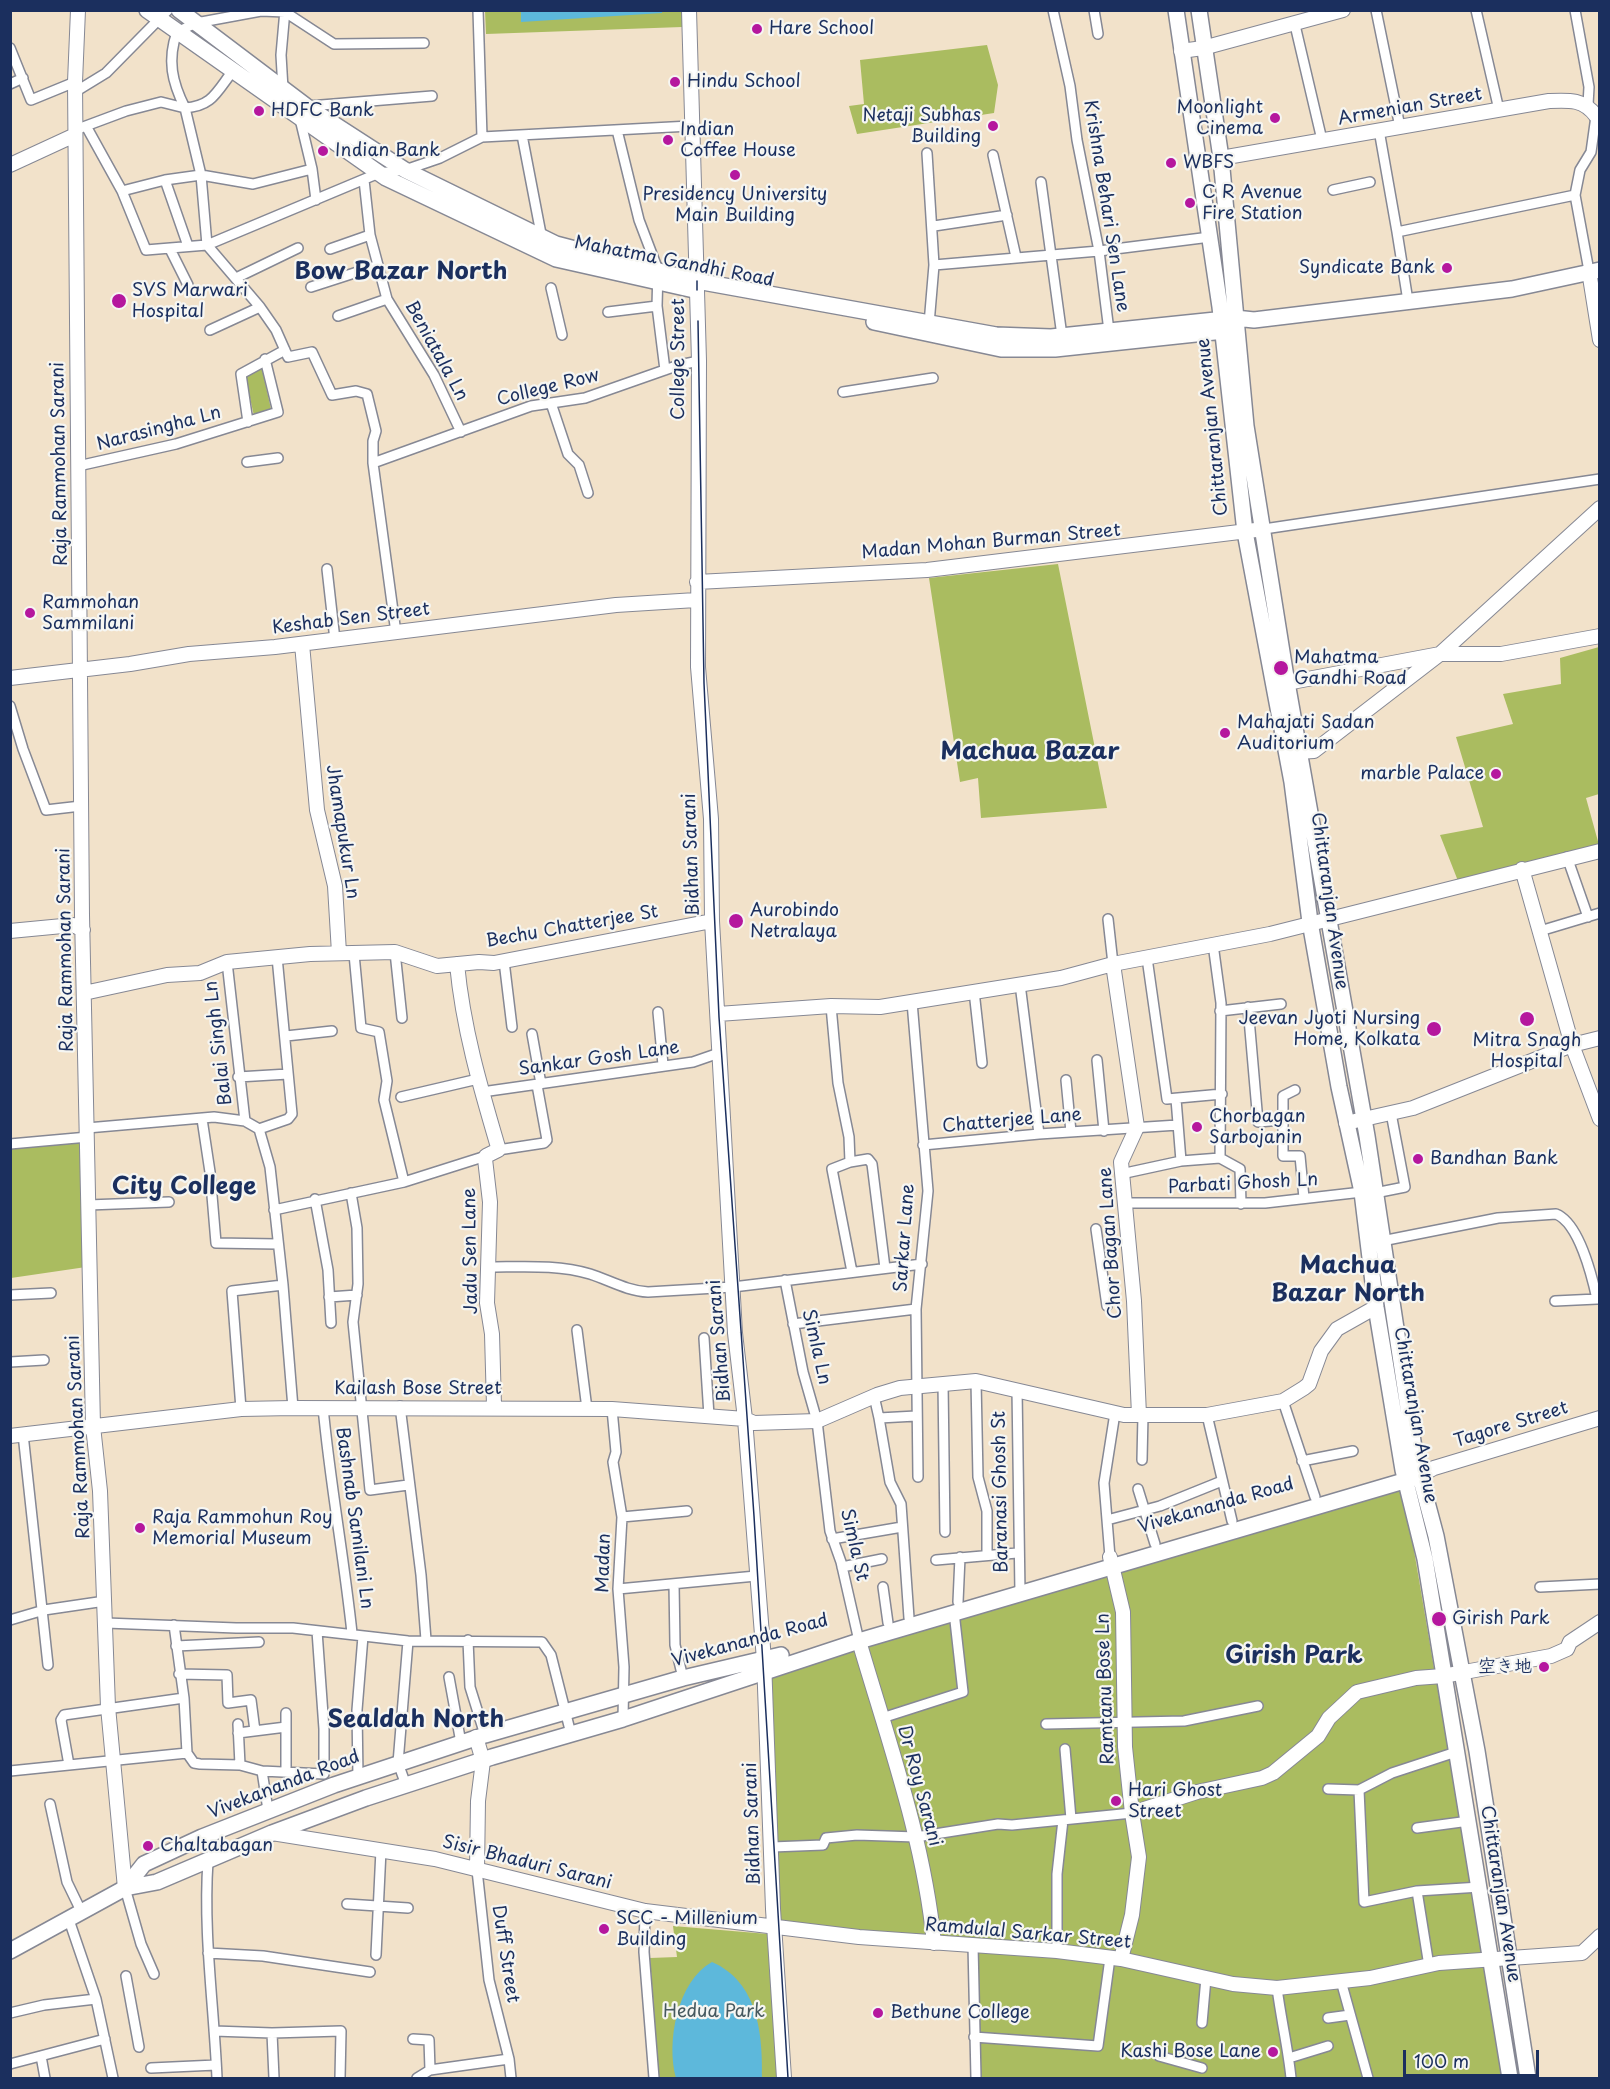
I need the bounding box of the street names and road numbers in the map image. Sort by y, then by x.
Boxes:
street label: Armenian Street [1336,84,1484,130]
street label: Krishna Behari Sen Lane [1079,98,1133,314]
street label: Mahatma Gandhi Road [572,232,776,292]
street label: Beniatala Ln [400,297,472,405]
street label: College Street [668,298,690,420]
street label: Chittaranjan Avenue [1193,337,1233,517]
street label: Raja Rammohan Sarani [47,362,73,566]
street label: College Row [495,365,601,411]
street label: Narasingha Ln [94,402,224,456]
street label: Madan Mohan Burman Street [861,520,1121,564]
street label: Keshab Sen Street [271,599,431,639]
street label: Jhamapukur Ln [321,763,363,901]
street label: Bidhan Sarani [679,793,705,917]
street label: Chittaranjan Avenue [1306,811,1352,991]
street label: Raja Rammohan Sarani [53,848,79,1052]
street label: Bechu Chatterjee St [484,901,660,953]
street label: Balai Singh Ln [201,979,237,1107]
street label: Sankar Gosh Lane [517,1037,681,1081]
street label: Chatterjee Lane [941,1104,1083,1138]
street label: Chor Bagan Lane [1095,1166,1127,1320]
street label: Parbati Ghosh Ln [1167,1169,1319,1199]
street label: Sarkar Lane [890,1183,920,1293]
street label: Jadu Sen Lane [459,1188,483,1314]
street label: Bidhan Sarani [704,1279,736,1403]
street label: Simla Ln [797,1307,835,1387]
street label: Chittaranjan Avenue [1389,1325,1441,1505]
street label: Raja Rammohan Sarani [63,1334,95,1540]
street label: Kailash Bose Street [334,1378,502,1400]
street label: Tagore Street [1451,1397,1571,1453]
street label: Baranasi Ghosh St [989,1411,1013,1573]
street label: Bashnab Samilani Ln [331,1426,377,1610]
street label: Vivekananda Road [1136,1473,1296,1539]
street label: Simla St [835,1507,873,1583]
street label: Madan [592,1533,616,1593]
street label: Vivekananda Road [669,1610,831,1672]
street label: Ramtanu Bose Ln [1093,1613,1119,1765]
street label: Dr Roy Sarani [893,1723,945,1849]
street label: Vivekananda Road [205,1746,363,1824]
street label: Bidhan Sarani [740,1762,766,1886]
street label: Chittaranjan Avenue [1475,1804,1525,1984]
street label: Sisir Bhaduri Sarani [440,1832,614,1894]
street label: Duff Street [487,1904,523,2004]
street label: Ramdulal Sarkar Street [924,1914,1132,1954]

